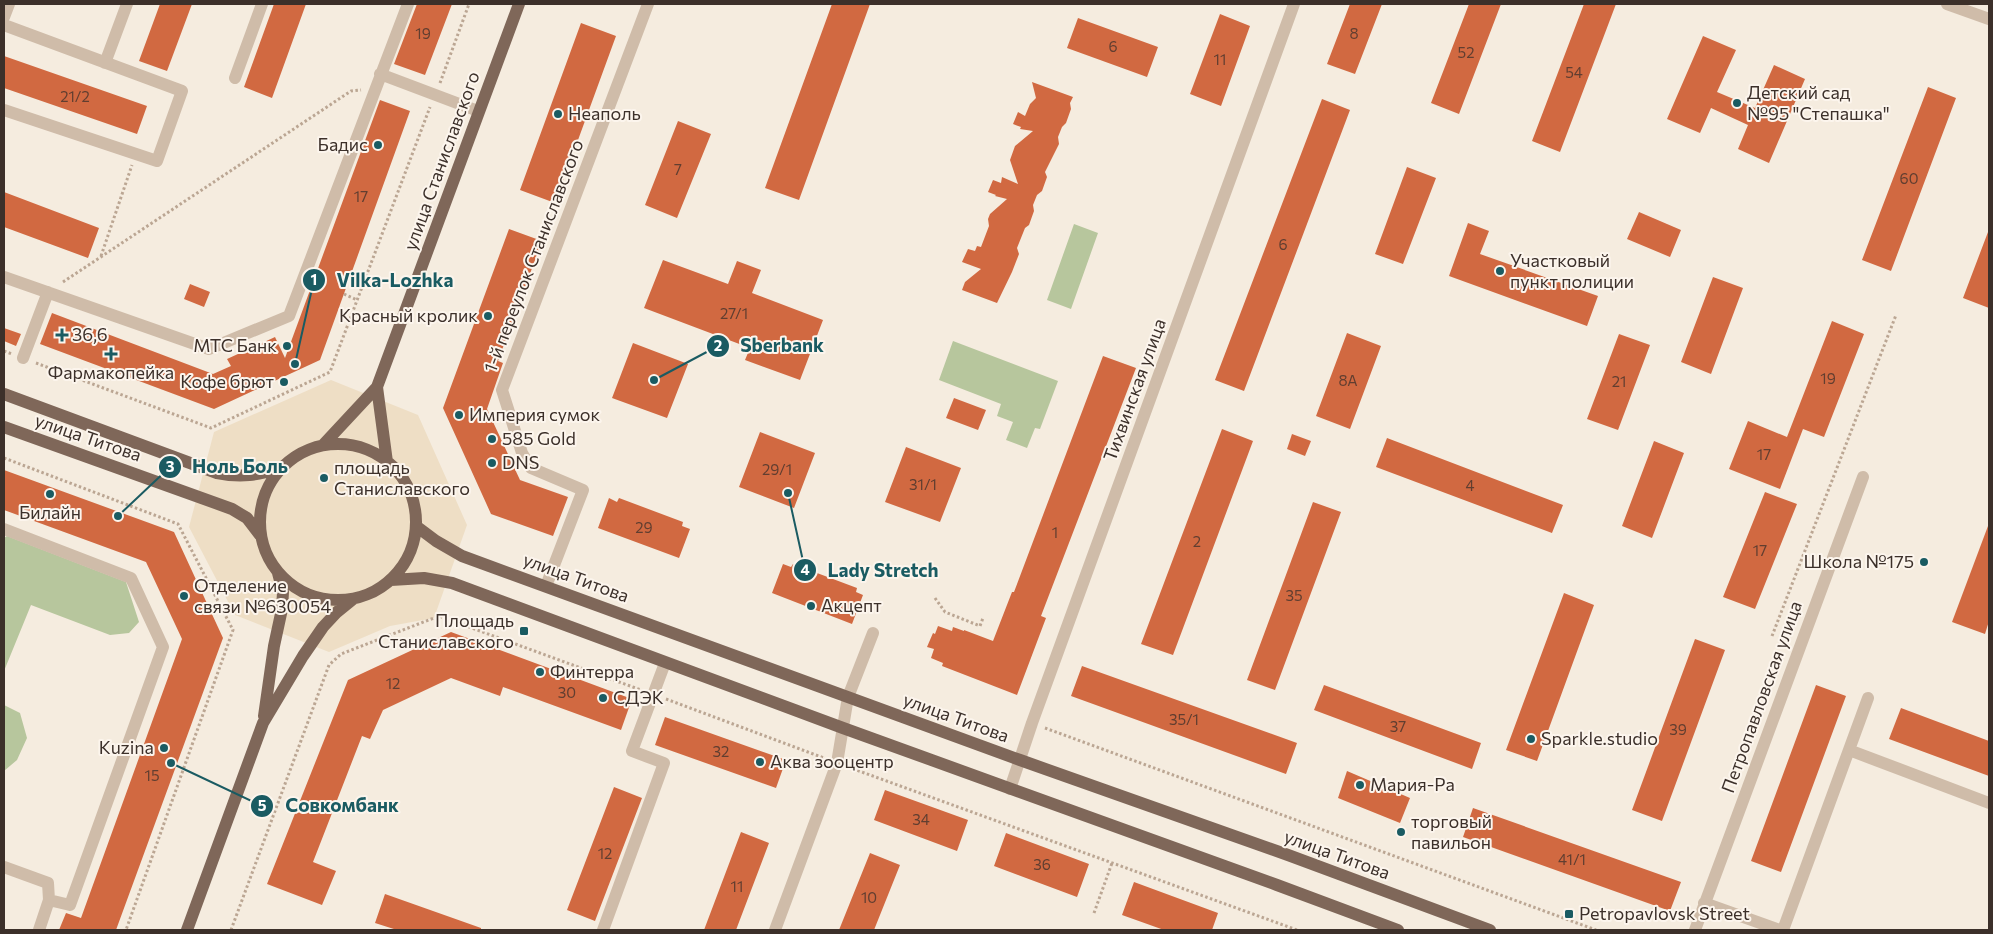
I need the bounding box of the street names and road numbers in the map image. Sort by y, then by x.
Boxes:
street label: улица Станиславского [398,68,484,253]
street label: 1-й переулок Станиславского [478,136,588,375]
street label: Тихвинская улица [1098,315,1170,464]
street label: улица Титова [32,409,144,466]
street label: улица Титова [520,548,632,606]
street label: Петропавловская улица [1716,598,1806,796]
street label: улица Титова [900,688,1012,746]
street label: улица Титова [1281,825,1393,883]

